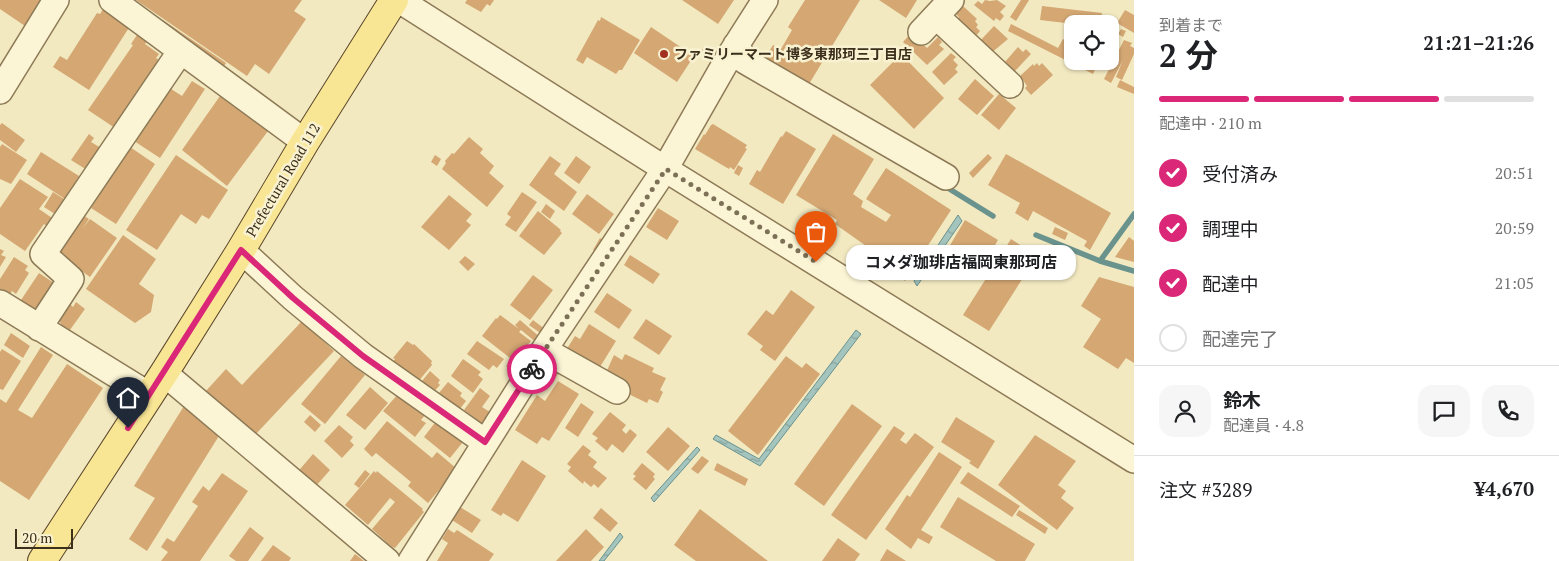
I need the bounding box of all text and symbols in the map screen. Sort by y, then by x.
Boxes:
text: 到着まで [1159,14,1223,36]
map controls [1064,15,1119,70]
button: locate [1064,15,1119,70]
text: 21:21–21:26 [1423,30,1534,55]
text: 2 分 [1159,34,1218,76]
place label: ファミリーマート博多東那珂三丁目店 [674,44,912,63]
marker: ファミリーマート博多東那珂三丁目店 [658,48,670,60]
text: 配達中 · 210 m [1159,112,1262,134]
street label: Prefectural Road 112 [241,119,324,240]
icon: check [1159,159,1187,187]
text: 受付済み [1202,161,1278,186]
text: 20:51 [1495,162,1534,184]
pin [795,211,837,262]
icon: check [1159,214,1187,242]
text: 調理中 [1202,216,1259,241]
text: 20:59 [1495,217,1534,239]
icon: bag [802,218,830,246]
callout: コメダ珈琲店福岡東那珂店 [846,244,1076,280]
text: コメダ珈琲店福岡東那珂店 [865,251,1057,273]
icon: check [1159,269,1187,297]
text: 配達中 [1202,271,1259,296]
text: 21:05 [1495,272,1534,294]
text: 配達完了 [1202,326,1278,351]
courier [507,344,557,394]
icon: bike [518,355,546,383]
pin [107,377,149,428]
icon: home [114,384,142,412]
button: person [1159,385,1211,437]
button: chat [1418,385,1470,437]
button: phone [1482,385,1534,437]
text: 鈴木 [1223,387,1261,412]
text: 配達員 · 4.8 [1223,414,1304,436]
text: ¥4,670 [1475,476,1534,501]
text: 注文 #3289 [1159,477,1252,502]
scale bar [15,526,72,549]
text: 20 m [22,528,52,547]

